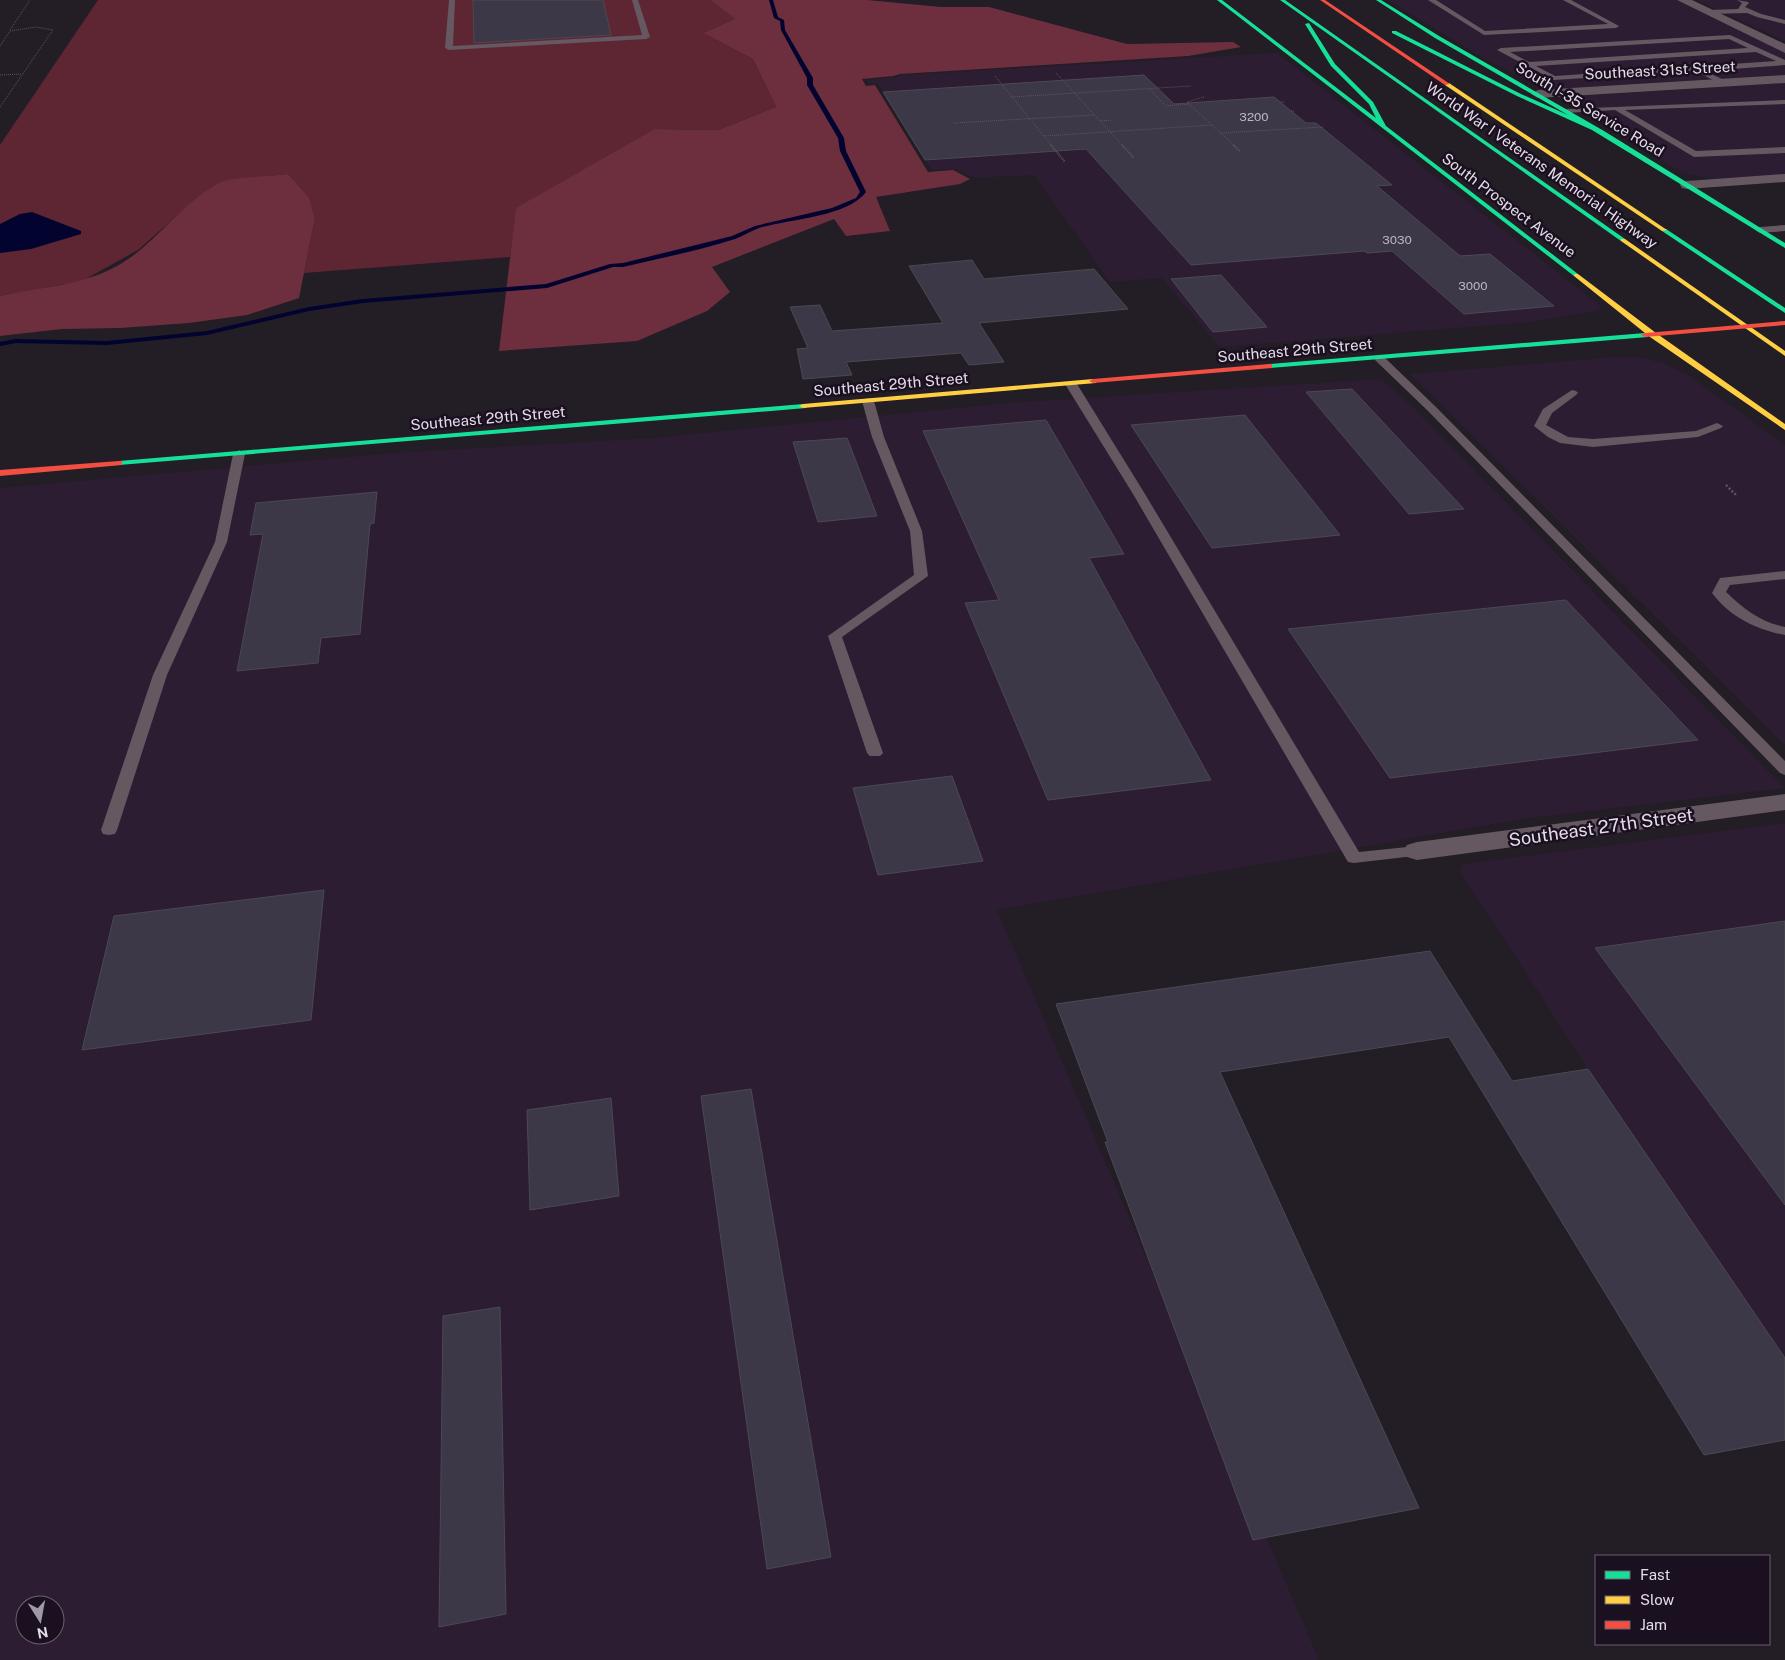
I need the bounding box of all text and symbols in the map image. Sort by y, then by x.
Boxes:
street label: South I-35 Service Road [1513,58,1667,160]
street label: Southeast 31st Street [1584,58,1736,82]
street label: World War I Veterans Memorial Highway [1423,78,1661,252]
house number: 3200 [1239,110,1269,124]
street label: South Prospect Avenue [1439,149,1579,261]
house number: 3030 [1382,233,1412,247]
house number: 3000 [1458,279,1488,293]
street label: Southeast 29th Street [1217,335,1373,365]
street label: Southeast 29th Street [813,369,969,399]
street label: Southeast 29th Street [410,403,566,433]
street label: Southeast 27th Street [1507,804,1695,850]
legend [1595,1555,1770,1645]
text: Fast [1640,1566,1670,1583]
text: Slow [1640,1591,1675,1608]
north arrow [15,1595,65,1645]
text: Jam [1640,1616,1667,1633]
text: N [36,1624,49,1642]

